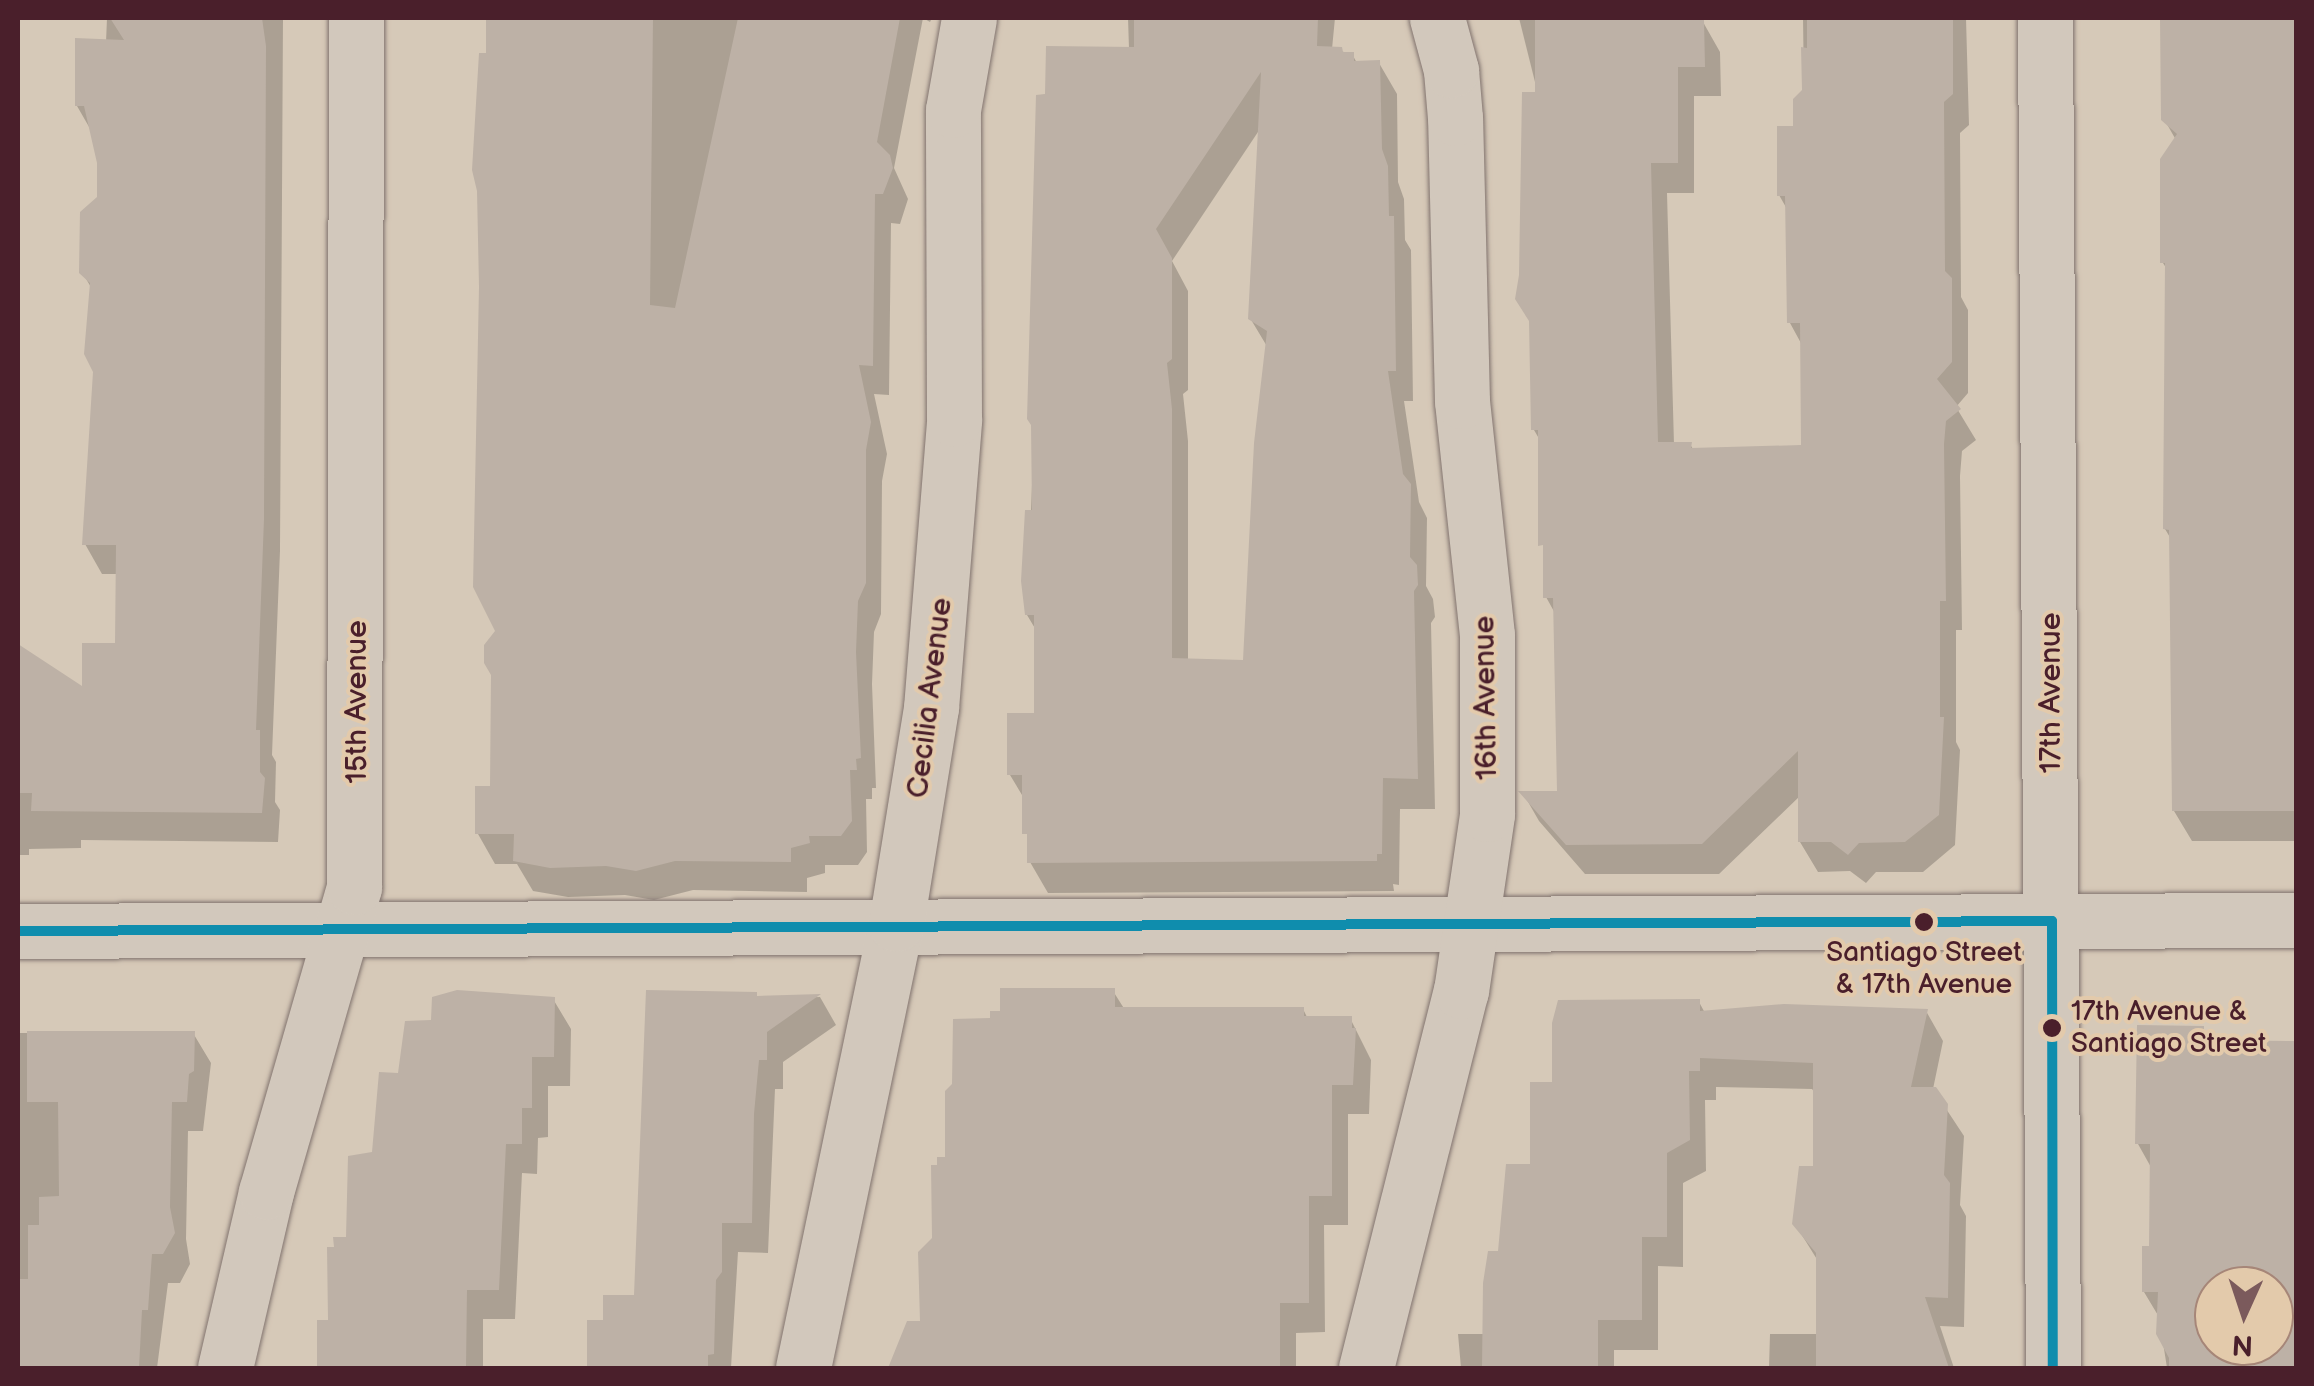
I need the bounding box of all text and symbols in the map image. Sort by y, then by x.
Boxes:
street label: Cecilia Avenue [900,596,960,800]
street label: 17th Avenue [2033,613,2069,773]
street label: 16th Avenue [1467,615,1505,781]
street label: 15th Avenue [339,620,375,784]
marker: Santiago Street & 17th Avenue [1914,912,1934,932]
place label: Santiago Street & 17th Avenue [1826,936,2022,1002]
place label: 17th Avenue & Santiago Street [2071,995,2267,1061]
marker: 17th Avenue & Santiago Street [2042,1018,2062,1038]
north arrow [2194,1266,2294,1366]
text: N [2231,1327,2254,1361]

